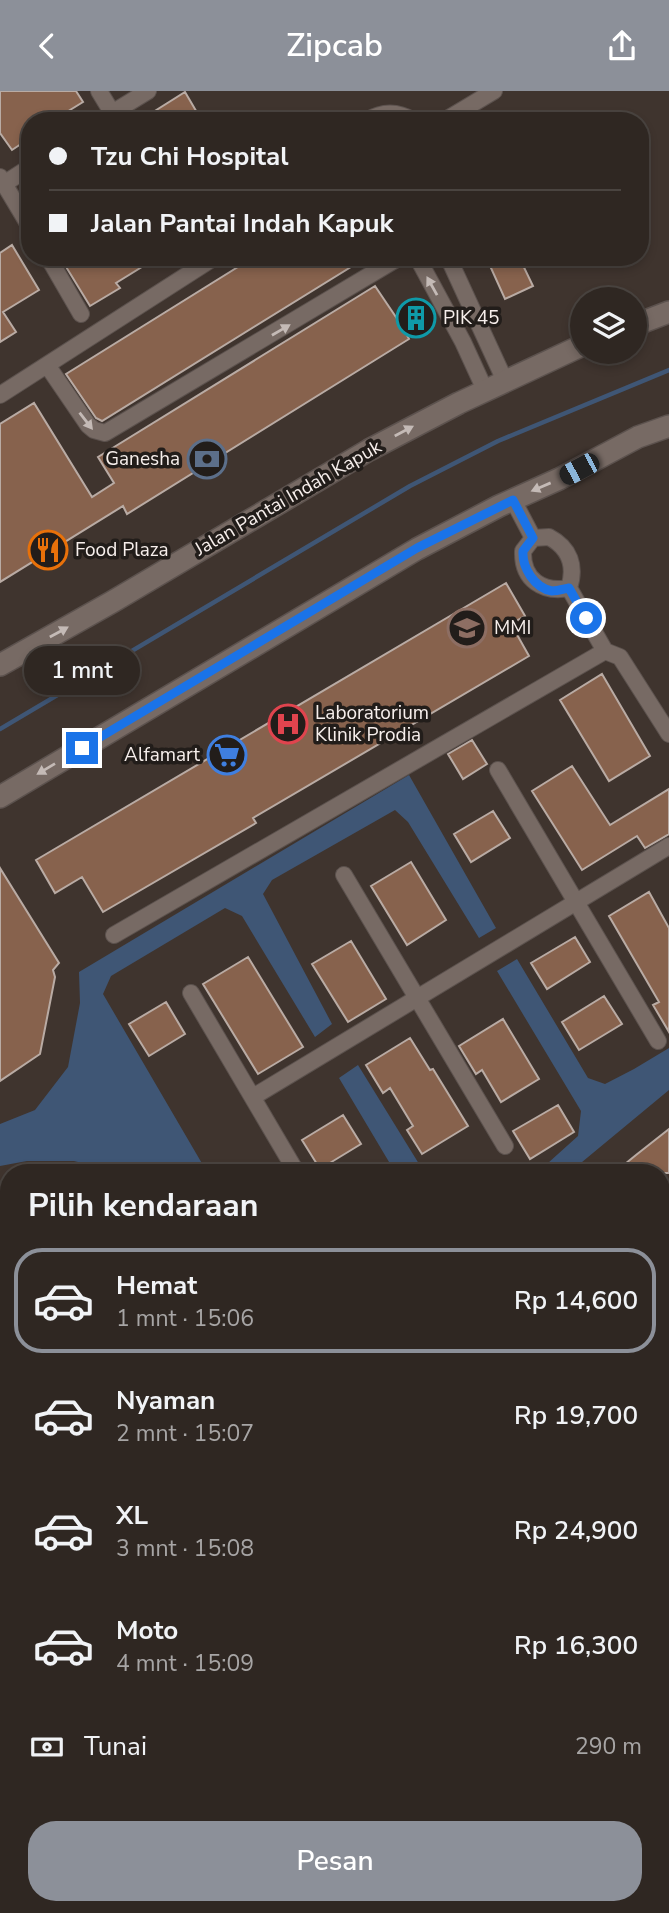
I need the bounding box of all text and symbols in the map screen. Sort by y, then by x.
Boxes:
text: Zipcab [286,24,383,67]
icon: back [28,27,66,65]
icon: share [603,27,641,65]
text: Tzu Chi Hospital [91,139,289,174]
text: Jalan Pantai Indah Kapuk [91,206,393,241]
one-way arrow [426,276,438,295]
map controls [570,287,647,364]
button: layers [570,287,647,364]
building icon: PIK 45 [395,297,437,339]
place label: PIK 45 [443,305,499,331]
one-way arrow [271,323,290,336]
one-way arrow [79,411,94,429]
one-way arrow [395,426,415,438]
street label: Jalan Pantai Indah Kapuk [189,434,387,563]
bank icon: Ganesha [186,438,228,480]
place label: Ganesha [105,446,180,472]
car [556,450,603,488]
one-way arrow [531,481,552,492]
restaurant icon: Food Plaza [27,529,69,571]
place label: Food Plaza [75,537,169,563]
route start [570,602,602,634]
school or university icon: MMI [446,607,488,649]
place label: MMI [494,615,531,641]
one-way arrow [50,626,69,638]
callout: 1 mnt [24,647,140,695]
text: 1 mnt [51,655,113,686]
place label: Laboratorium Klinik Prodia [315,700,429,748]
hospital icon: Laboratorium Klinik Prodia [267,703,309,745]
route end [66,732,98,764]
supermarket icon: Alfamart [206,734,248,776]
place label: Alfamart [124,742,200,768]
one-way arrow [37,763,56,776]
text: Pilih kendaraan [28,1184,258,1227]
text: Hemat [116,1268,197,1303]
icon: car [32,1269,95,1332]
text: Rp 14,600 [514,1283,638,1318]
text: 1 mnt · 15:06 [116,1303,254,1334]
text: Nyaman [116,1383,215,1418]
icon: car [32,1384,95,1447]
text: Rp 19,700 [514,1398,638,1433]
text: 2 mnt · 15:07 [116,1418,254,1449]
text: XL [116,1498,148,1533]
icon: car [32,1499,95,1562]
text: Rp 24,900 [514,1513,638,1548]
text: 3 mnt · 15:08 [116,1533,254,1564]
text: Moto [116,1613,178,1648]
icon: car [32,1614,95,1677]
text: Rp 16,300 [514,1628,638,1663]
text: 4 mnt · 15:09 [116,1648,254,1679]
icon: cash [28,1728,66,1766]
text: Tunai [84,1729,147,1764]
text: 290 m [575,1731,642,1762]
button: Pesan [28,1821,642,1901]

